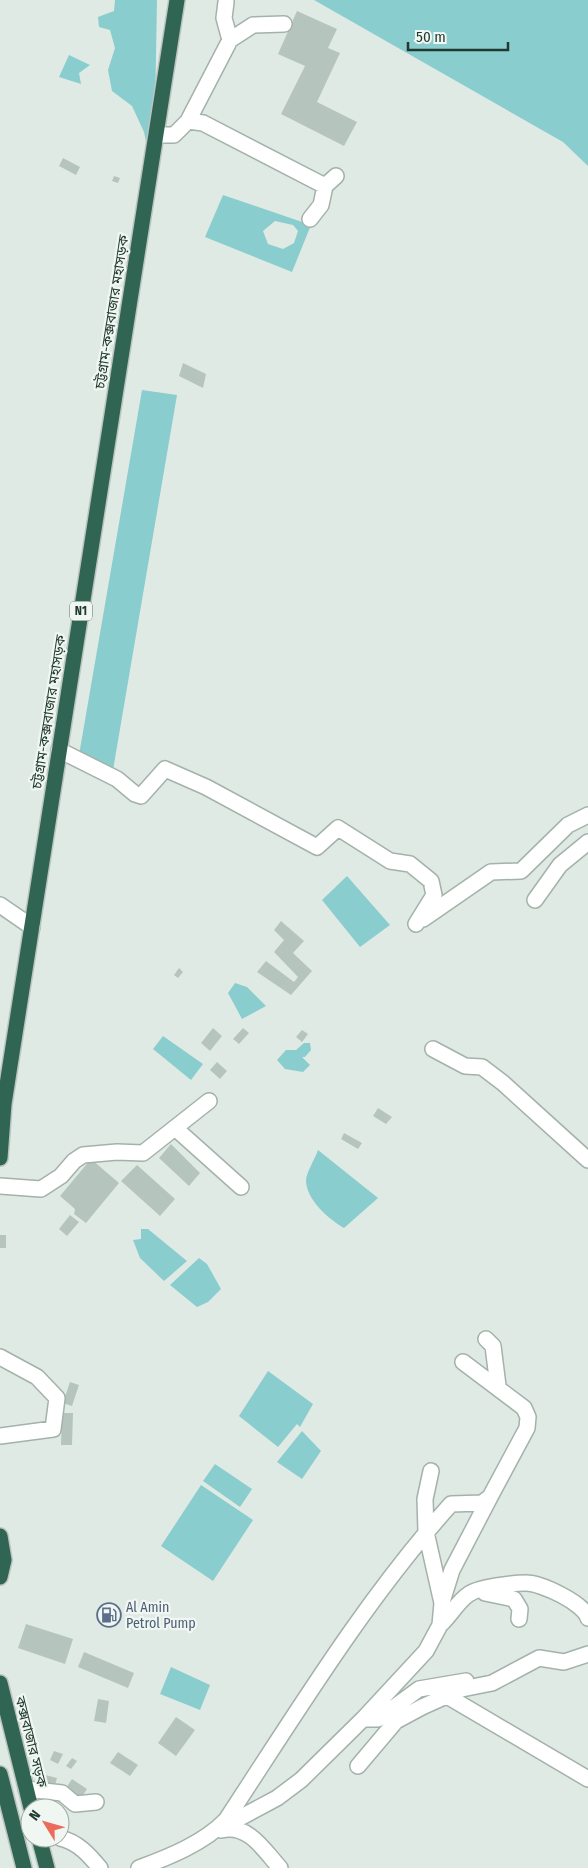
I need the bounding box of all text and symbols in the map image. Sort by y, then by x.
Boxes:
scale bar [408,20,508,52]
text: 50 m [416,28,446,46]
street label: চট্টগ্রাম-কক্সবাজার মহাসড়ক [91,233,133,391]
road number: N1 [70,602,92,620]
street label: চট্টগ্রাম-কক্সবাজার মহাসড়ক [28,633,70,791]
place label: Al Amin Petrol Pump [126,1599,196,1632]
fuel station icon: Al Amin Petrol Pump [96,1602,122,1628]
street label: কক্সবাজার সড়ক [11,1694,51,1790]
north arrow [20,1798,70,1848]
text: N [26,1807,44,1824]

